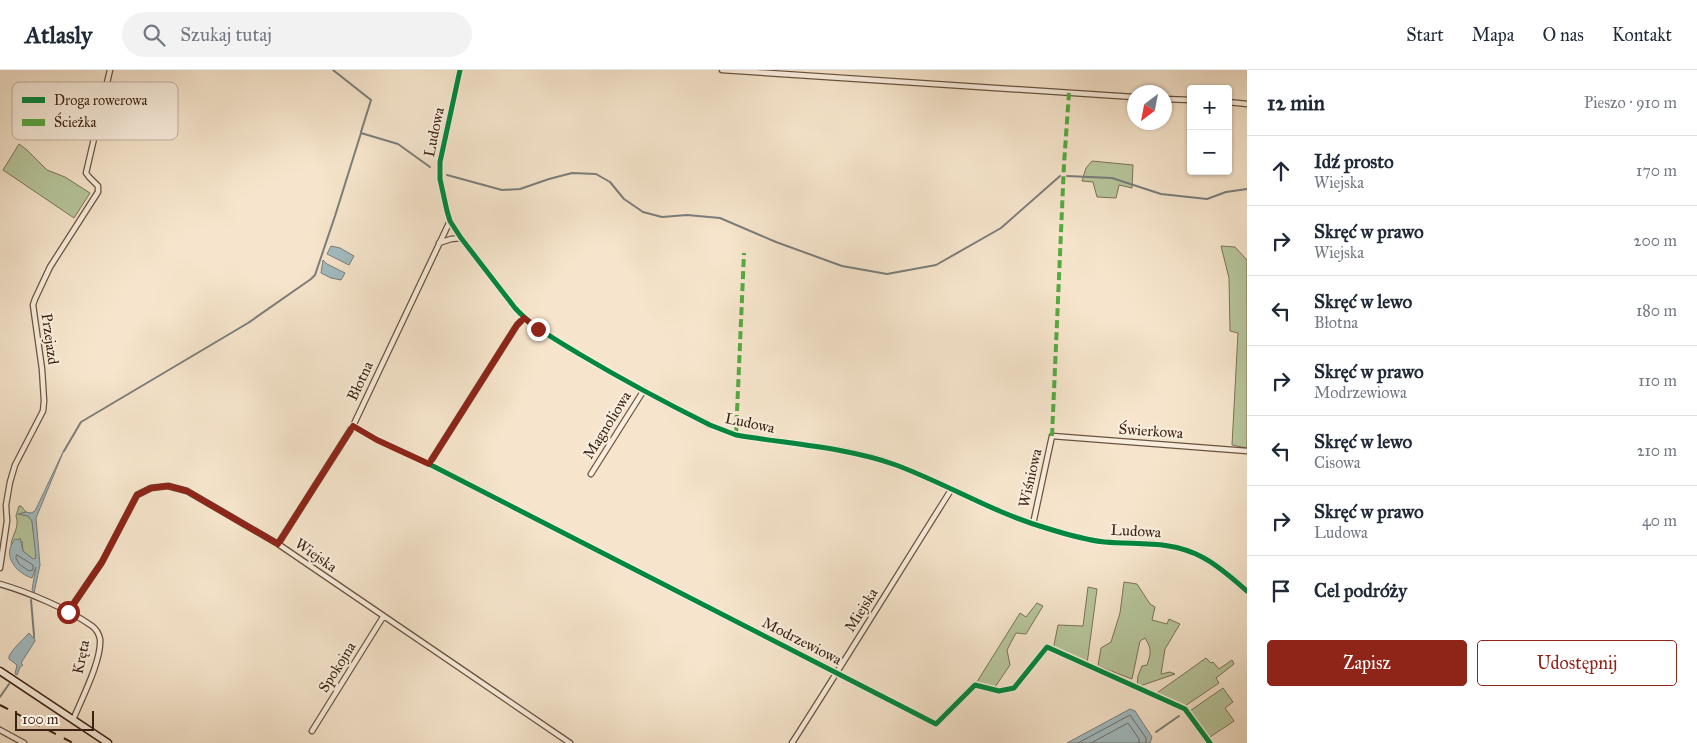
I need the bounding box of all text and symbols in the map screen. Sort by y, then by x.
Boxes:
search box [122,12,472,57]
text: Atlasly [25,20,92,50]
icon: search [140,21,168,49]
text: Szukaj tutaj [180,23,272,46]
text: Start [1406,24,1444,46]
text: Mapa [1472,24,1514,46]
text: O nas [1542,24,1584,46]
text: Kontakt [1612,24,1672,46]
legend [12,82,178,140]
north arrow [1127,85,1172,130]
map controls [1187,85,1232,175]
button: + [1187,85,1232,130]
text: 12 min [1267,90,1325,116]
text: Droga rowerowa [54,92,147,109]
text: Pieszo · 910 m [1584,93,1677,112]
street label: Ludowa [420,105,448,158]
text: Ścieżka [54,112,97,131]
button: − [1187,130,1232,175]
text: Idź prosto [1314,150,1394,173]
icon: ahead [1267,157,1295,185]
text: 170 m [1636,161,1677,180]
text: Wiejska [1314,173,1364,192]
text: Skręć w prawo [1314,220,1424,243]
icon: right [1267,227,1295,255]
text: 200 m [1634,231,1677,250]
text: Wiejska [1314,243,1364,262]
text: Skręć w lewo [1314,290,1412,313]
icon: left [1267,297,1295,325]
text: 180 m [1636,301,1677,320]
street label: Przejazd [37,312,63,366]
text: Błotna [1314,313,1358,332]
route end [527,318,550,341]
street label: Błotna [343,358,377,404]
text: Skręć w prawo [1314,360,1424,383]
icon: right [1267,367,1295,395]
text: 110 m [1638,371,1677,390]
text: Modrzewiowa [1314,383,1407,402]
street label: Magnoliowa [579,387,635,462]
street label: Ludowa [724,409,777,437]
street label: Świerkowa [1118,419,1185,442]
text: Skręć w lewo [1314,430,1412,453]
icon: left [1267,437,1295,465]
text: 210 m [1637,441,1677,460]
street label: Wiśniowa [1015,446,1046,509]
text: Cisowa [1314,453,1360,472]
text: Skręć w prawo [1314,500,1424,523]
icon: right [1267,507,1295,535]
text: 40 m [1642,511,1677,530]
street label: Ludowa [1110,521,1162,541]
text: Ludowa [1314,523,1368,542]
street label: Wiejska [292,534,341,576]
icon: arrive [1267,577,1295,605]
text: Cel podróży [1314,579,1407,602]
street label: Miejska [841,584,882,635]
route start [57,601,80,624]
street label: Modrzewiowa [759,613,845,669]
street label: Kręta [69,638,93,676]
street label: Spokojna [314,638,360,696]
button: Zapisz [1267,640,1467,686]
button: Udostępnij [1477,640,1677,686]
scale bar [15,708,94,731]
text: 100 m [22,711,59,728]

